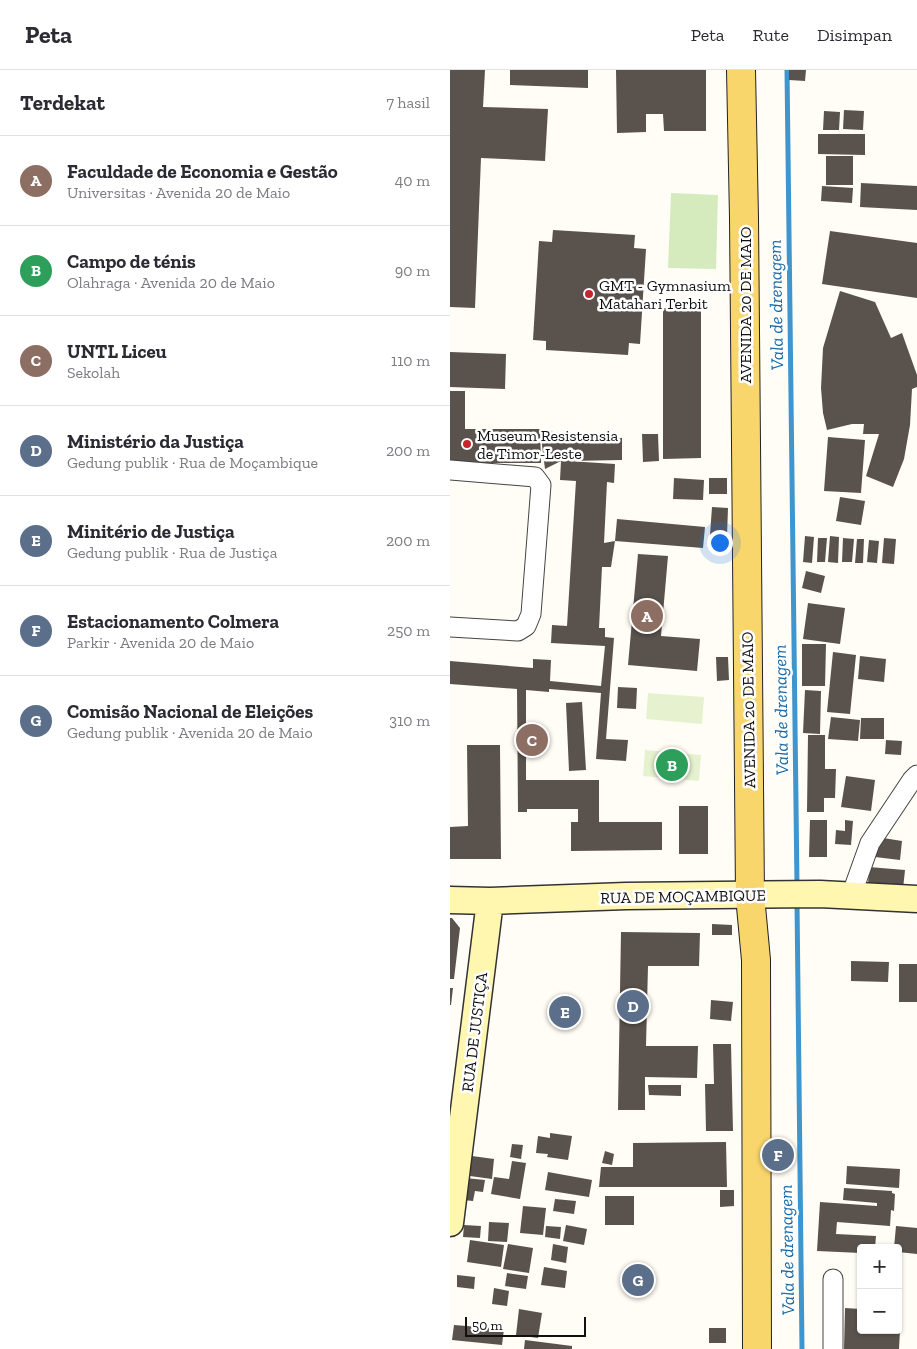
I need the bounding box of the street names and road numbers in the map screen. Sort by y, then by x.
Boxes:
street label: AVENIDA 20 DE MAIO [736,226,755,383]
street label: AVENIDA 20 DE MAIO [738,631,759,788]
street label: RUA DE MOÇAMBIQUE [600,886,766,907]
street label: RUA DE JUSTIÇA [458,970,491,1093]

